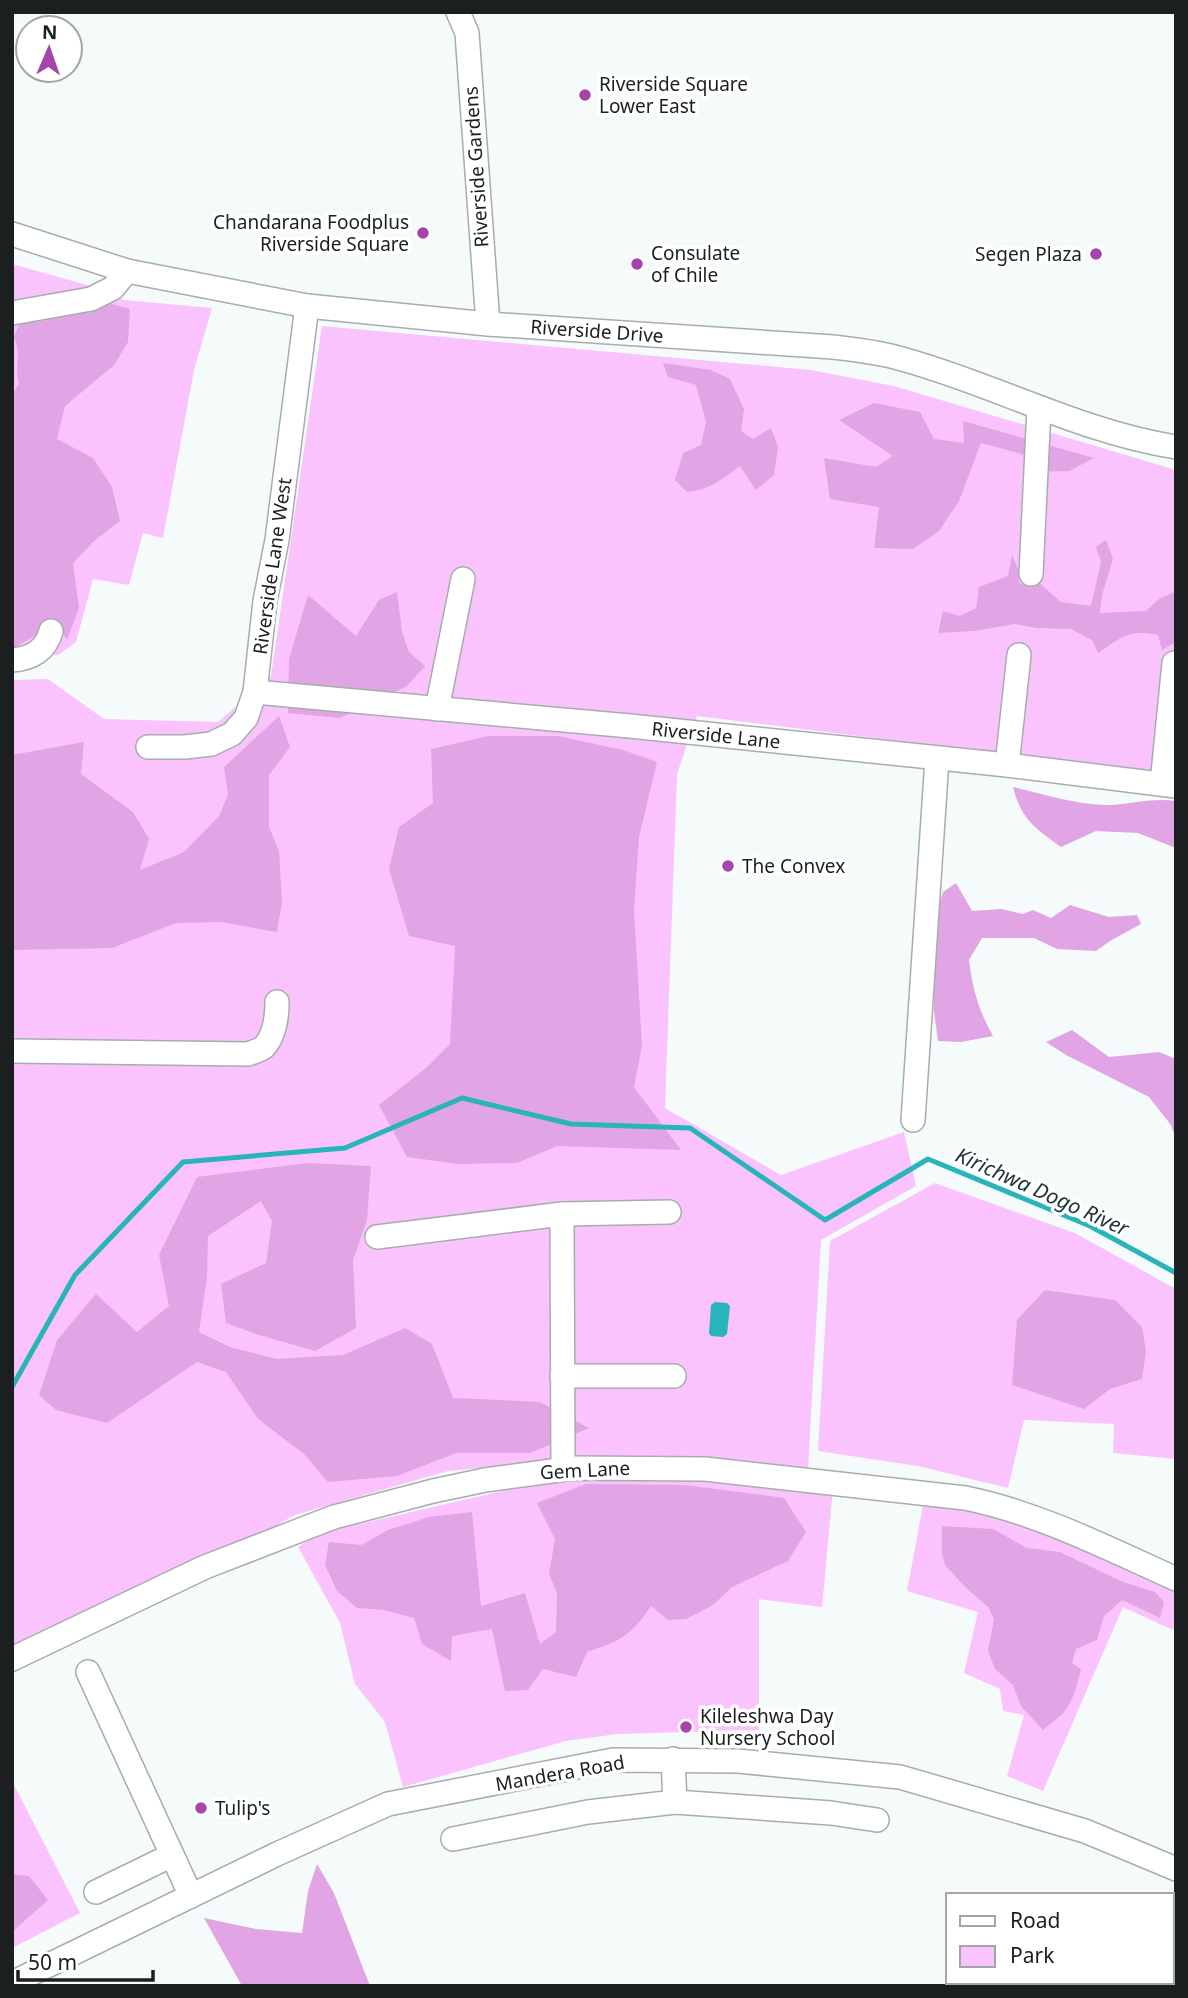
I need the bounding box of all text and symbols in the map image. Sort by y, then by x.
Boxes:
north arrow [14,14,84,84]
text: N [41,19,58,45]
place label: Riverside Square Lower East [599,71,748,119]
street label: Riverside Gardens [457,86,495,248]
marker: Riverside Square Lower East [577,87,593,103]
place label: Chandarana Foodplus Riverside Square [213,209,409,257]
marker: Chandarana Foodplus Riverside Square [415,225,431,241]
place label: Consulate of Chile [651,240,740,288]
place label: Segen Plaza [975,241,1082,267]
marker: Segen Plaza [1088,246,1104,262]
marker: Consulate of Chile [629,256,645,272]
street label: Riverside Drive [530,313,664,349]
street label: Riverside Lane West [247,476,297,656]
street label: Riverside Lane [650,715,782,755]
place label: The Convex [742,853,845,879]
marker: The Convex [720,858,736,874]
water label: Kirichwa Dogo River [951,1140,1135,1242]
street label: Gem Lane [539,1455,631,1485]
place label: Kileleshwa Day Nursery School [700,1703,836,1751]
marker: Kileleshwa Day Nursery School [678,1719,694,1735]
street label: Mandera Road [493,1749,627,1797]
place label: Tulip's [215,1795,270,1821]
marker: Tulip's [193,1800,209,1816]
legend [946,1893,1174,1984]
text: Road [1010,1906,1060,1934]
scale bar [18,1938,152,1982]
text: Park [1010,1941,1055,1969]
text: 50 m [28,1948,77,1976]

